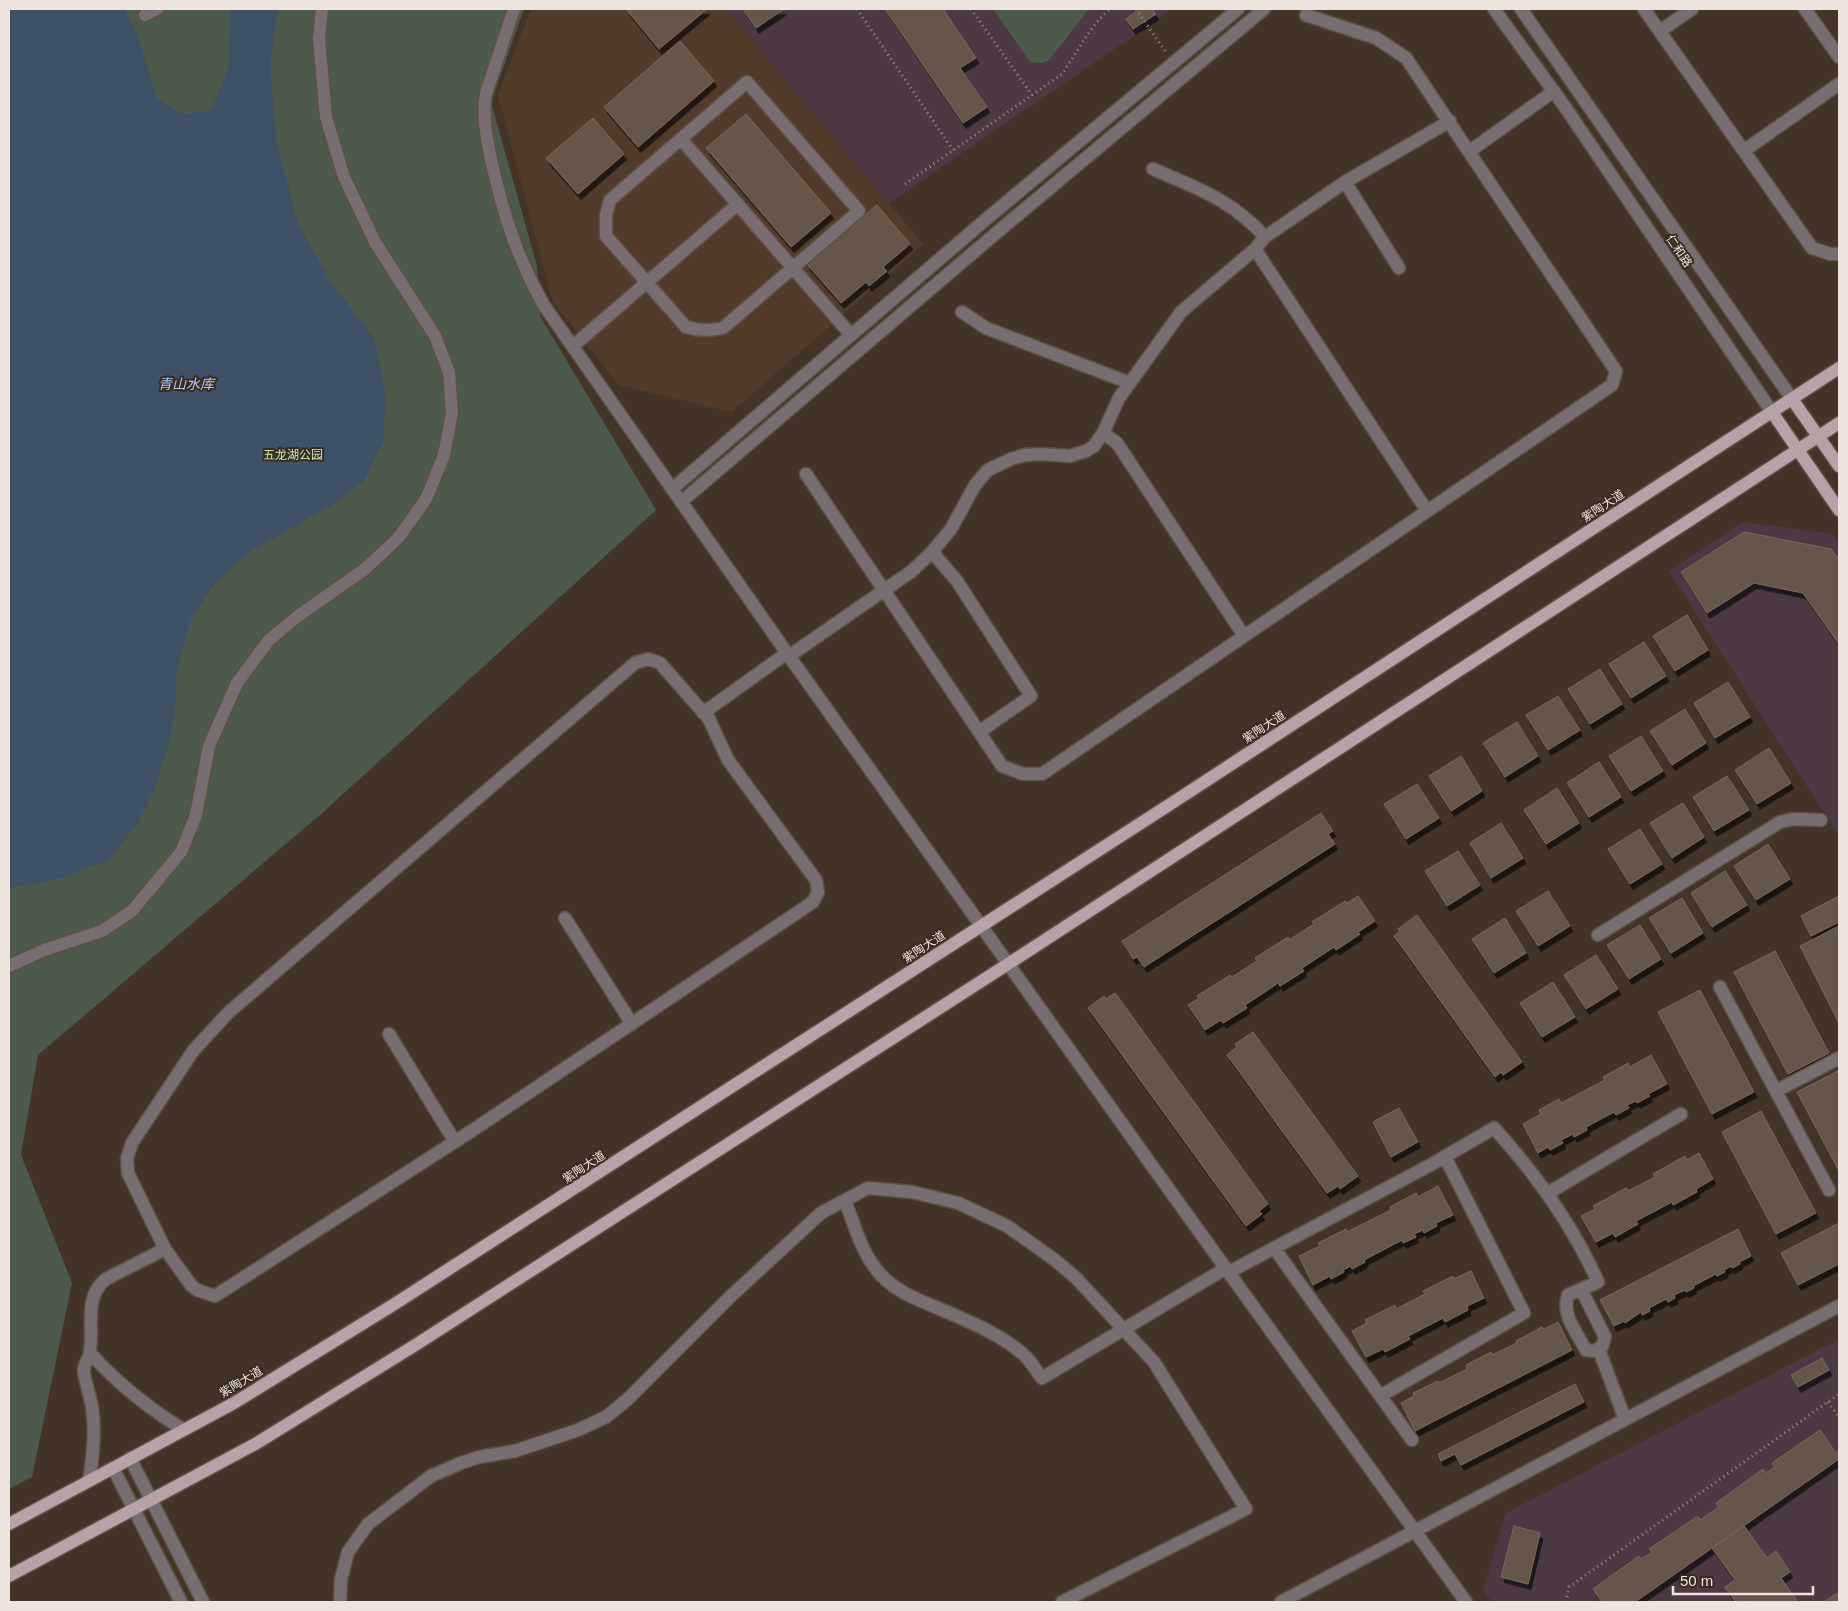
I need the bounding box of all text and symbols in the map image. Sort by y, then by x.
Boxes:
street label: 仁和路 [1663,232,1695,270]
water label: 青山水库 [158,376,216,392]
park label: 五龙湖公园 [263,448,323,462]
street label: 紫陶大道 [1579,487,1627,525]
street label: 紫陶大道 [1240,708,1288,746]
street label: 紫陶大道 [900,928,948,966]
street label: 紫陶大道 [560,1148,608,1186]
street label: 紫陶大道 [217,1364,265,1400]
scale bar [1673,1564,1813,1596]
text: 50 m [1680,1572,1713,1589]

